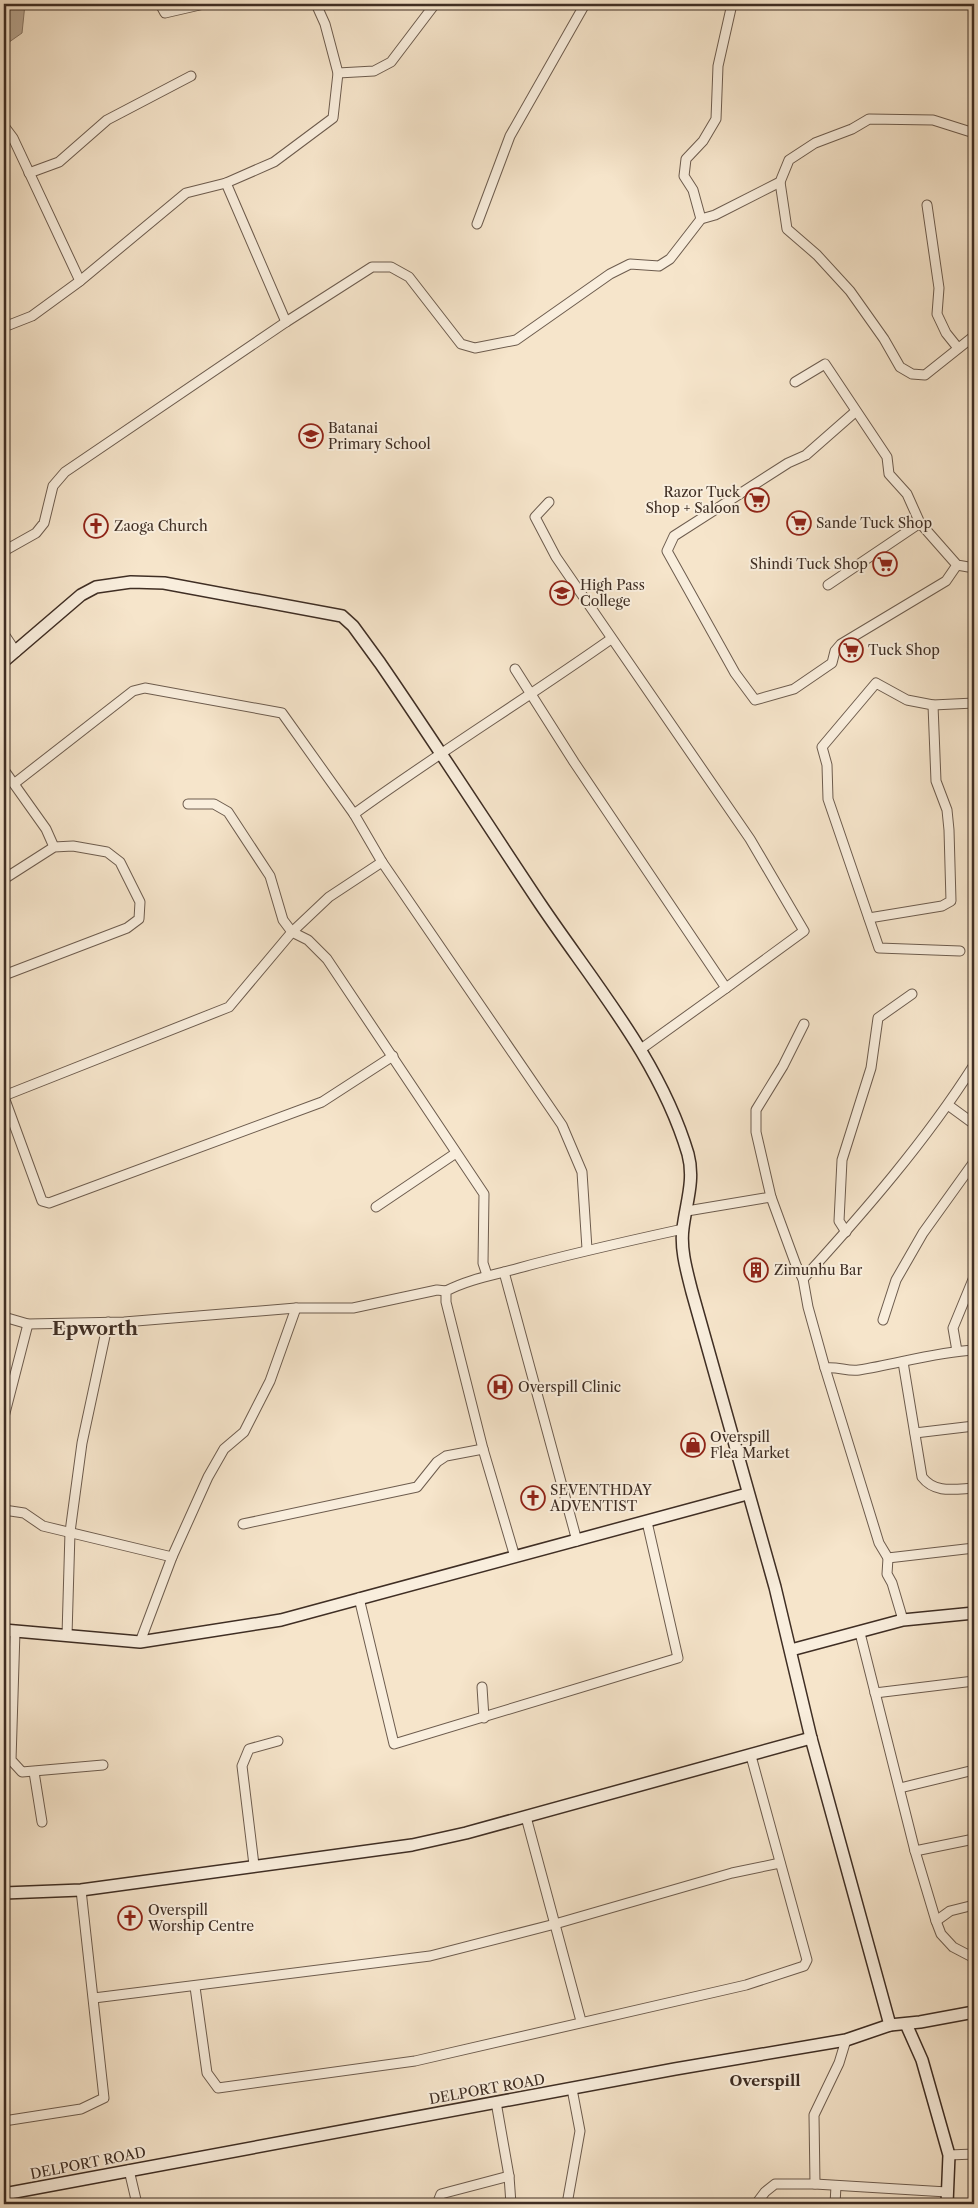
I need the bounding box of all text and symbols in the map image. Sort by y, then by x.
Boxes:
place label: Batanai Primary School [328,419,431,453]
school or university icon: Batanai Primary School [298,423,324,449]
place label: Razor Tuck Shop + Saloon [645,483,741,517]
supermarket icon: Razor Tuck Shop + Saloon [744,487,770,513]
supermarket icon: Sande Tuck Shop [786,510,812,536]
church icon: Zaoga Church [83,513,109,539]
place label: Sande Tuck Shop [816,514,932,532]
place label: Zaoga Church [114,517,208,535]
supermarket icon: Shindi Tuck Shop [872,551,898,577]
place label: Shindi Tuck Shop [750,555,868,573]
place label: High Pass College [580,576,645,610]
school or university icon: High Pass College [549,580,575,606]
supermarket icon: Tuck Shop [838,637,864,663]
place label: Tuck Shop [868,641,940,659]
building icon: Zimunhu Bar [743,1257,769,1283]
place label: Zimunhu Bar [774,1261,862,1279]
district label: Epworth [52,1317,138,1340]
hospital icon: Overspill Clinic [487,1374,513,1400]
place label: Overspill Clinic [518,1378,621,1396]
place label: Overspill Flea Market [710,1428,790,1462]
shop icon: Overspill Flea Market [680,1432,706,1458]
place label: SEVENTHDAY ADVENTIST [549,1481,653,1515]
church icon: SEVENTHDAY ADVENTIST [520,1485,546,1511]
place label: Overspill Worship Centre [147,1901,254,1935]
church icon: Overspill Worship Centre [117,1905,143,1931]
street label: DELPORT ROAD [428,2070,546,2108]
district label: Overspill [730,2071,800,2090]
street label: DELPORT ROAD [29,2143,147,2183]

